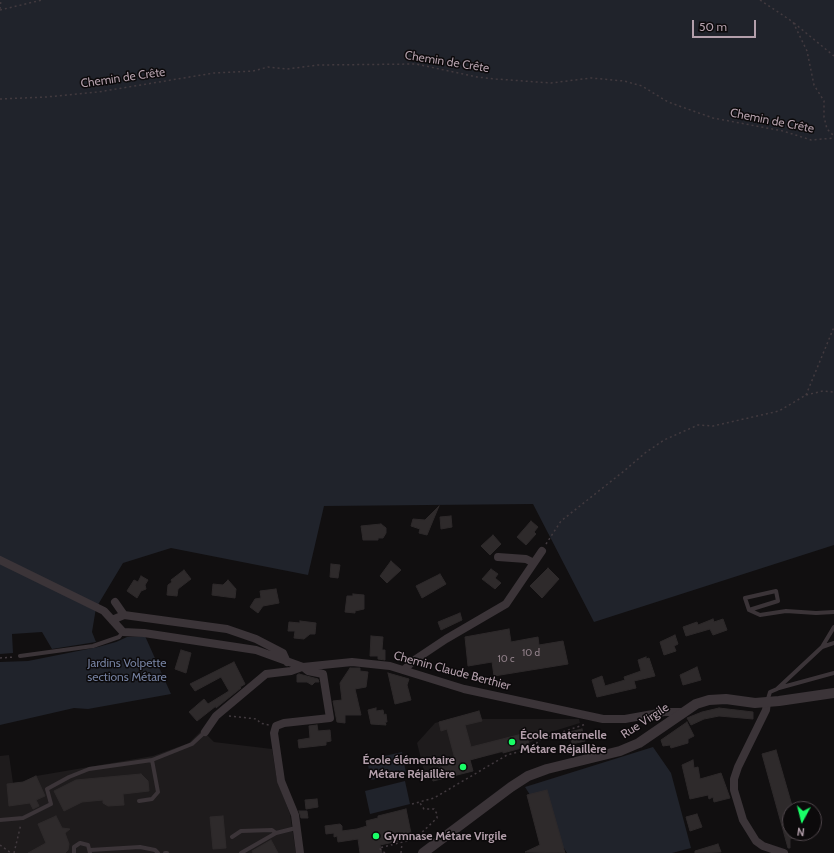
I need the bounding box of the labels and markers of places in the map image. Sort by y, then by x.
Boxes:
place label: École maternelle Métare Réjaillère [520,728,607,756]
marker: École maternelle Métare Réjaillère [507,737,517,747]
place label: École élémentaire Métare Réjaillère [362,753,455,781]
marker: École élémentaire Métare Réjaillère [458,762,468,772]
place label: Gymnase Métare Virgile [384,829,507,843]
marker: Gymnase Métare Virgile [371,831,381,841]

